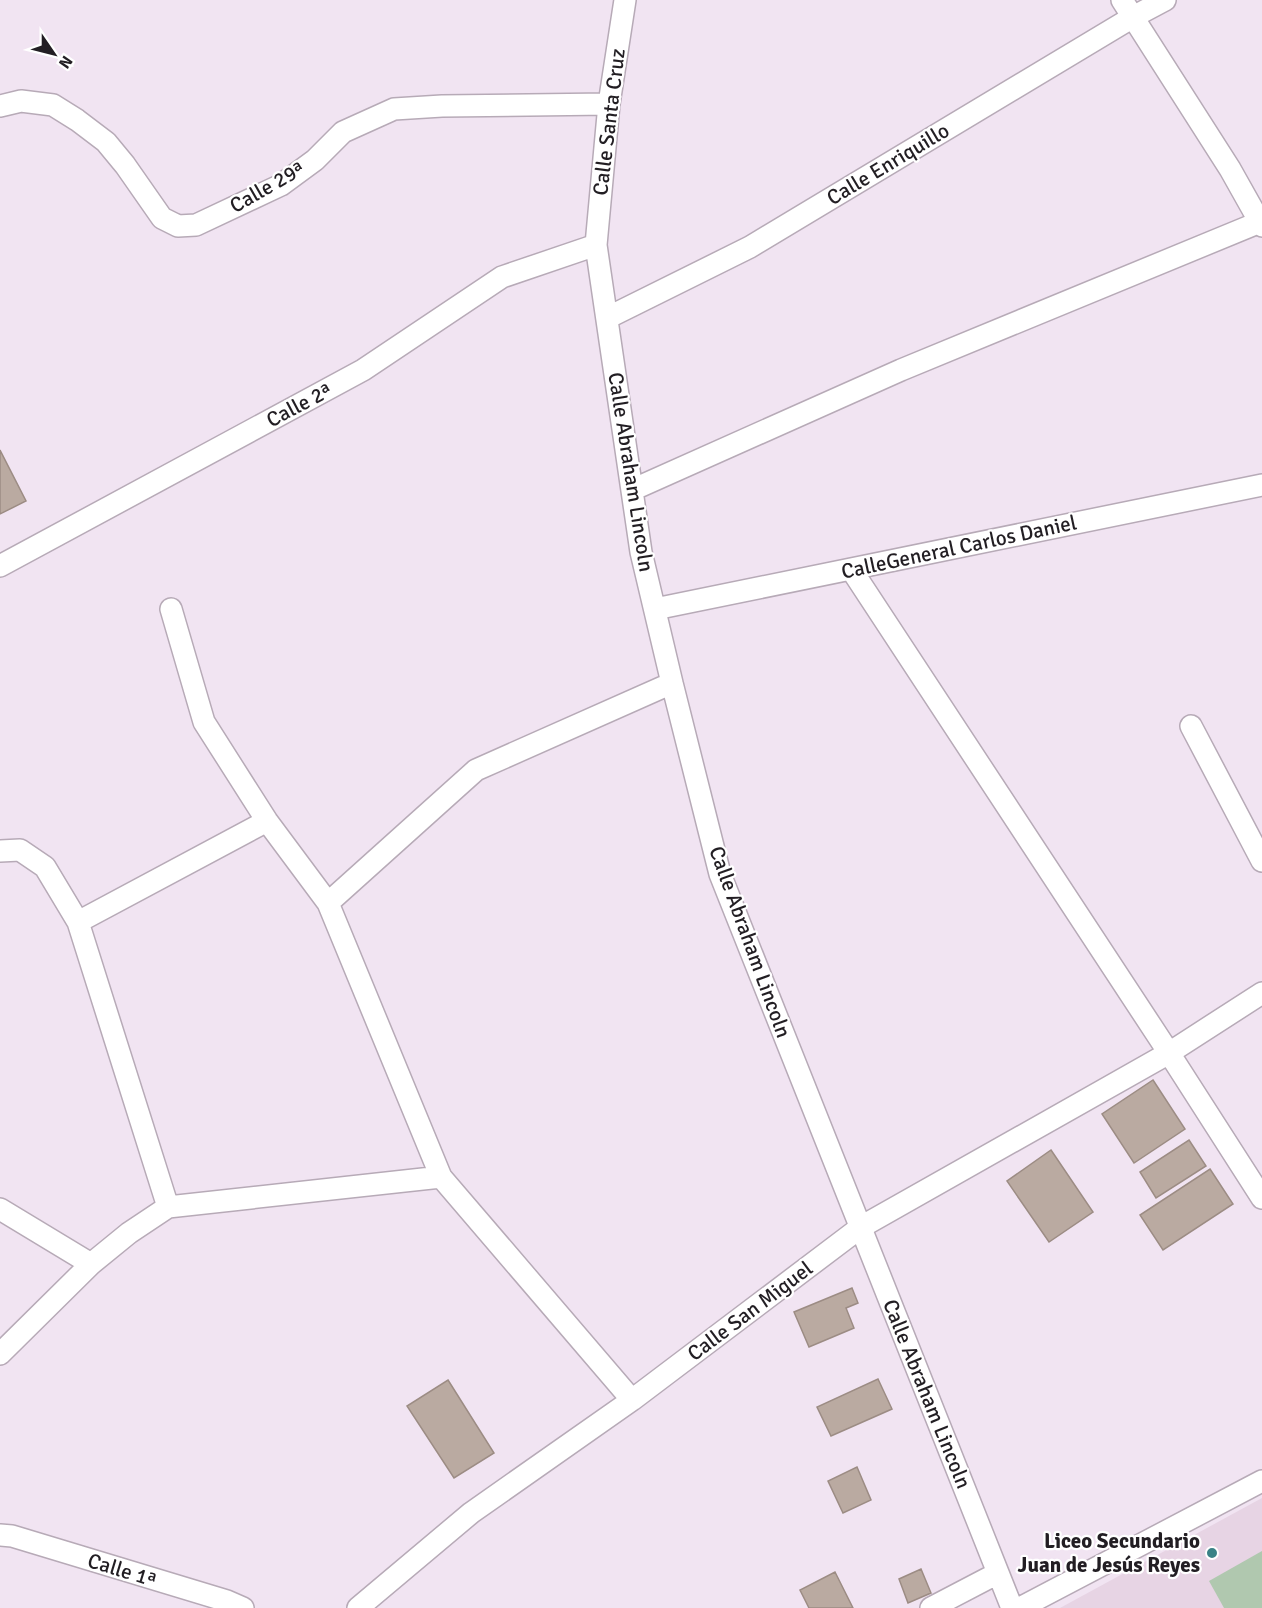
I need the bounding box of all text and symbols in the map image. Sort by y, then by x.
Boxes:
north arrow [24,24,84,84]
street label: Calle Santa Cruz [587,47,631,197]
text: N [54,52,77,72]
street label: Calle Enriquillo [822,117,954,211]
street label: Calle 29ª [225,155,309,219]
street label: Calle Abraham Lincoln [602,370,660,574]
street label: Calle 2ª [262,377,336,433]
street label: CalleGeneral Carlos Daniel [839,509,1079,585]
street label: Calle Abraham Lincoln [703,843,797,1041]
street label: Calle San Miguel [682,1255,818,1367]
street label: Calle Abraham Lincoln [877,1296,977,1492]
place label: Liceo Secundario Juan de Jesús Reyes [1018,1528,1200,1578]
marker: Liceo Secundario Juan de Jesús Reyes [1205,1546,1219,1560]
street label: Calle 1ª [85,1547,159,1593]

